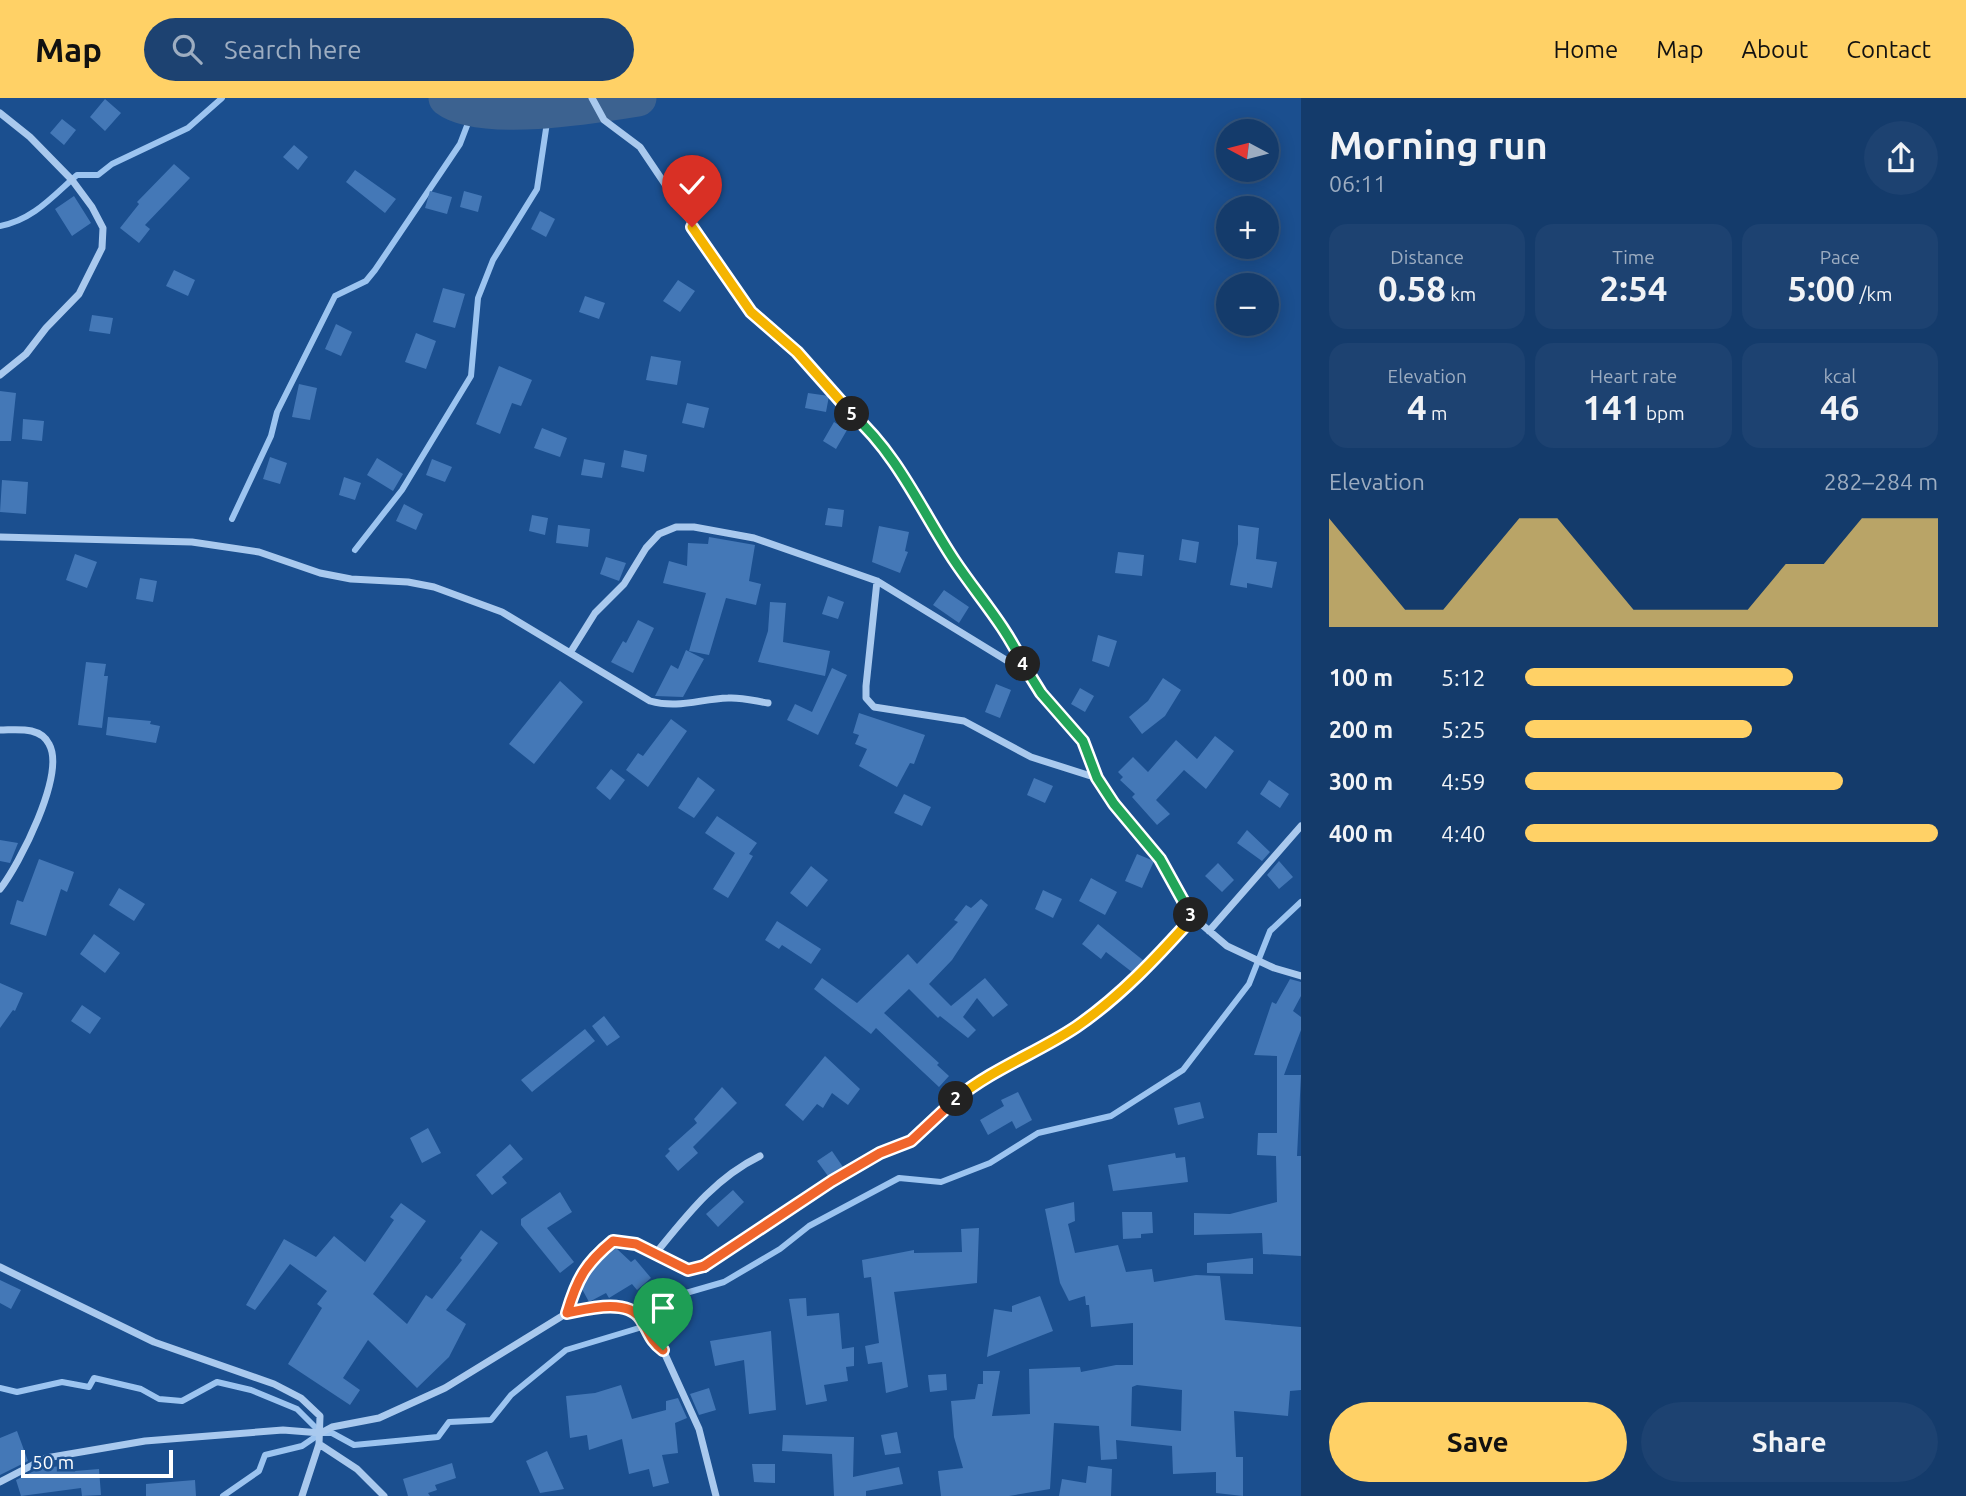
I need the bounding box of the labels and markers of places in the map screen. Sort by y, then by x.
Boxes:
pin [662,155,722,227]
pin: 5 [834,396,870,432]
pin: 4 [1006,646,1040,682]
pin: 3 [1174,898,1208,932]
pin: 2 [939,1082,974,1116]
pin [633,1278,693,1350]

